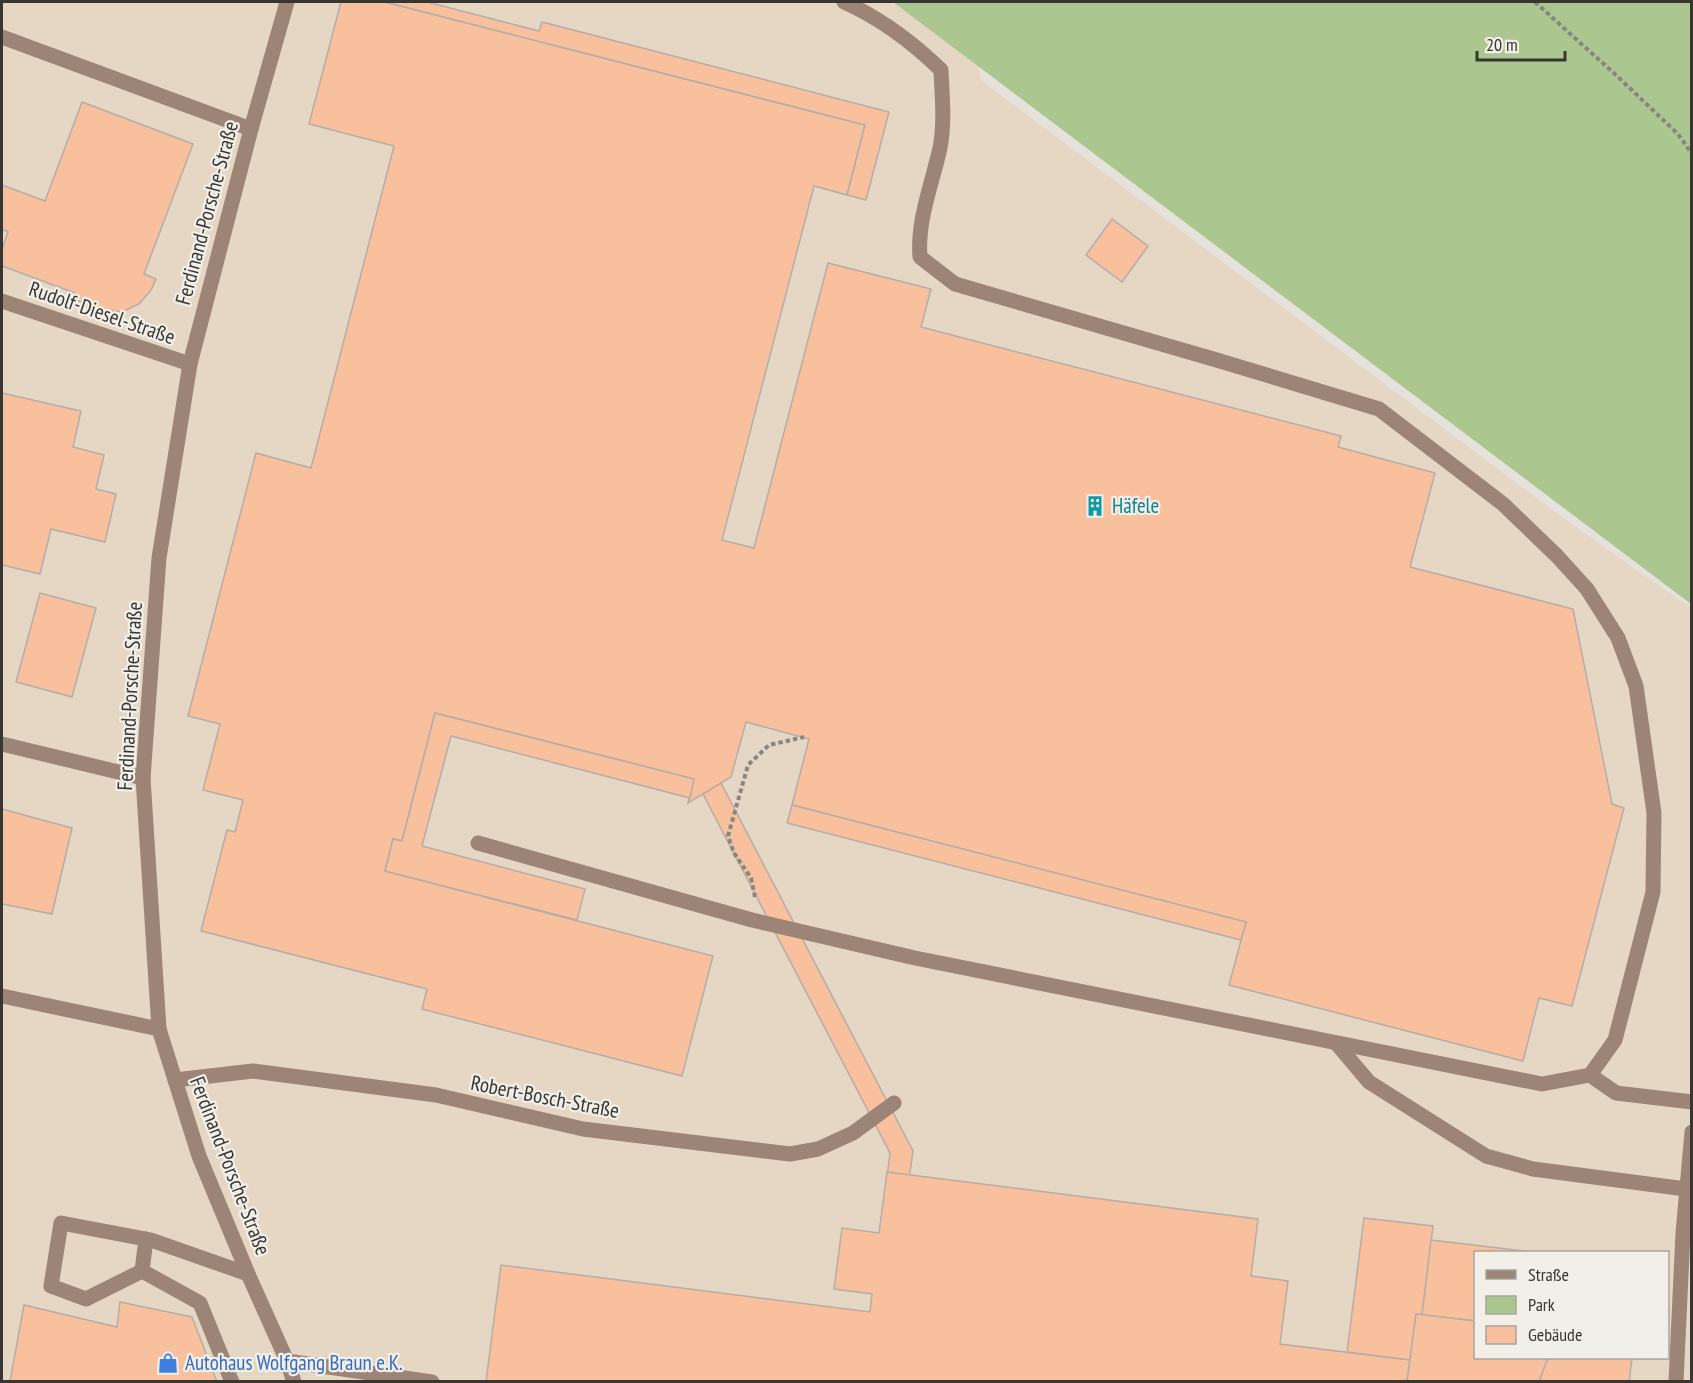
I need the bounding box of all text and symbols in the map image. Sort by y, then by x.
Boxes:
scale bar [1477,24,1566,62]
text: 20 m [1486,33,1518,56]
street label: Ferdinand-Porsche-Straße [169,118,244,308]
street label: Rudolf-Diesel-Straße [26,275,179,350]
place label: Häfele [1112,492,1159,519]
building icon: Häfele [1083,494,1107,518]
street label: Ferdinand-Porsche-Straße [111,601,148,791]
street label: Robert-Bosch-Straße [469,1069,622,1124]
street label: Ferdinand-Porsche-Straße [184,1073,277,1259]
legend [1474,1251,1669,1359]
text: Straße [1528,1263,1569,1286]
text: Park [1528,1293,1555,1316]
text: Gebäude [1528,1323,1582,1346]
place label: Autohaus Wolfgang Braun e.K. [185,1349,403,1376]
shop icon: Autohaus Wolfgang Braun e.K. [156,1351,180,1375]

